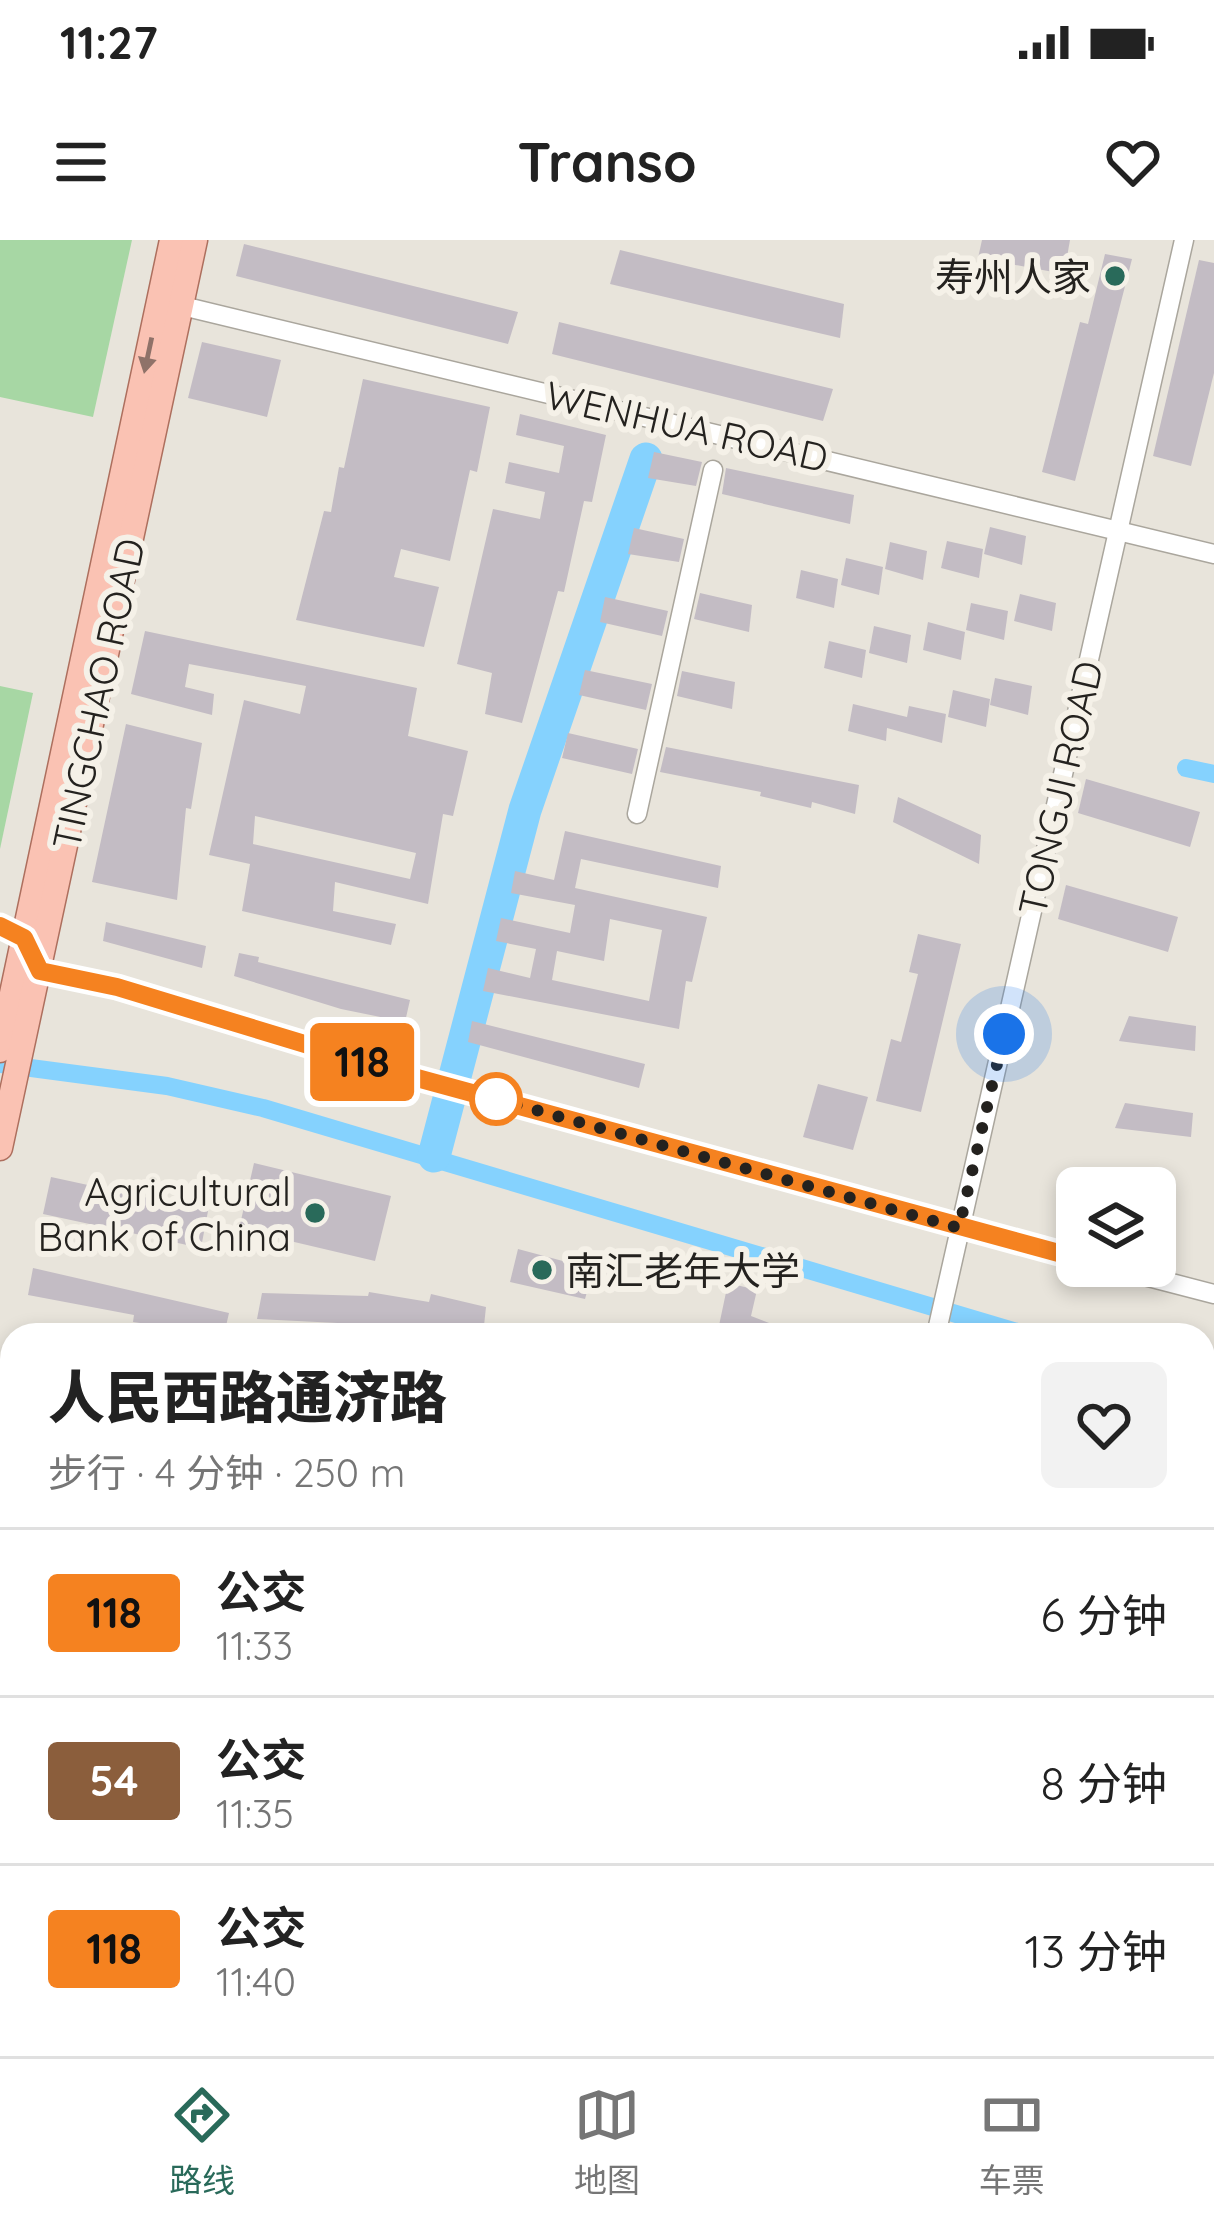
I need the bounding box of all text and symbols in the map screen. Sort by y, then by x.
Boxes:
text: 11:27 [60,14,158,70]
text: Transo [517,128,697,196]
icon: menu [48,129,114,195]
icon: heart [1100,129,1166,195]
place label: 寿州人家 [935,252,1091,301]
marker: 寿州人家 [1102,263,1128,289]
one-way arrow [138,336,157,374]
street label: WENHUA ROAD [541,370,833,482]
street label: TINGCHAO ROAD [41,534,155,854]
street label: TONGJI ROAD [1007,656,1113,920]
your location [974,1004,1034,1064]
line badge: 118 [293,1023,431,1101]
text: 118 [334,1035,390,1088]
unlabelled marker [471,1074,521,1124]
place label: Agricultural Bank of China [38,1167,291,1261]
map controls [1056,1167,1176,1287]
button: layers [1056,1167,1176,1287]
marker: Agricultural Bank of China [302,1200,328,1226]
place label: 南汇老年大学 [566,1246,800,1295]
marker: 南汇老年大学 [529,1257,555,1283]
text: 人民西路通济路 [48,1361,447,1432]
button: heart [1041,1362,1167,1488]
text: 步行 · 4 分钟 · 250 m [48,1448,405,1497]
text: 公交 [216,1563,306,1619]
text: 118 [86,1586,142,1639]
text: 6 分钟 [1041,1587,1167,1643]
text: 11:33 [216,1621,293,1670]
text: 公交 [216,1731,306,1787]
text: 54 [90,1754,138,1807]
text: 8 分钟 [1040,1755,1167,1811]
text: 11:35 [216,1789,294,1838]
text: 公交 [216,1899,306,1955]
text: 118 [86,1922,142,1975]
text: 13 分钟 [1024,1923,1167,1979]
text: 11:40 [216,1957,296,2006]
tab: 路线 [169,2082,235,2202]
tab: 地图 [574,2082,640,2202]
tab: 车票 [979,2082,1045,2202]

